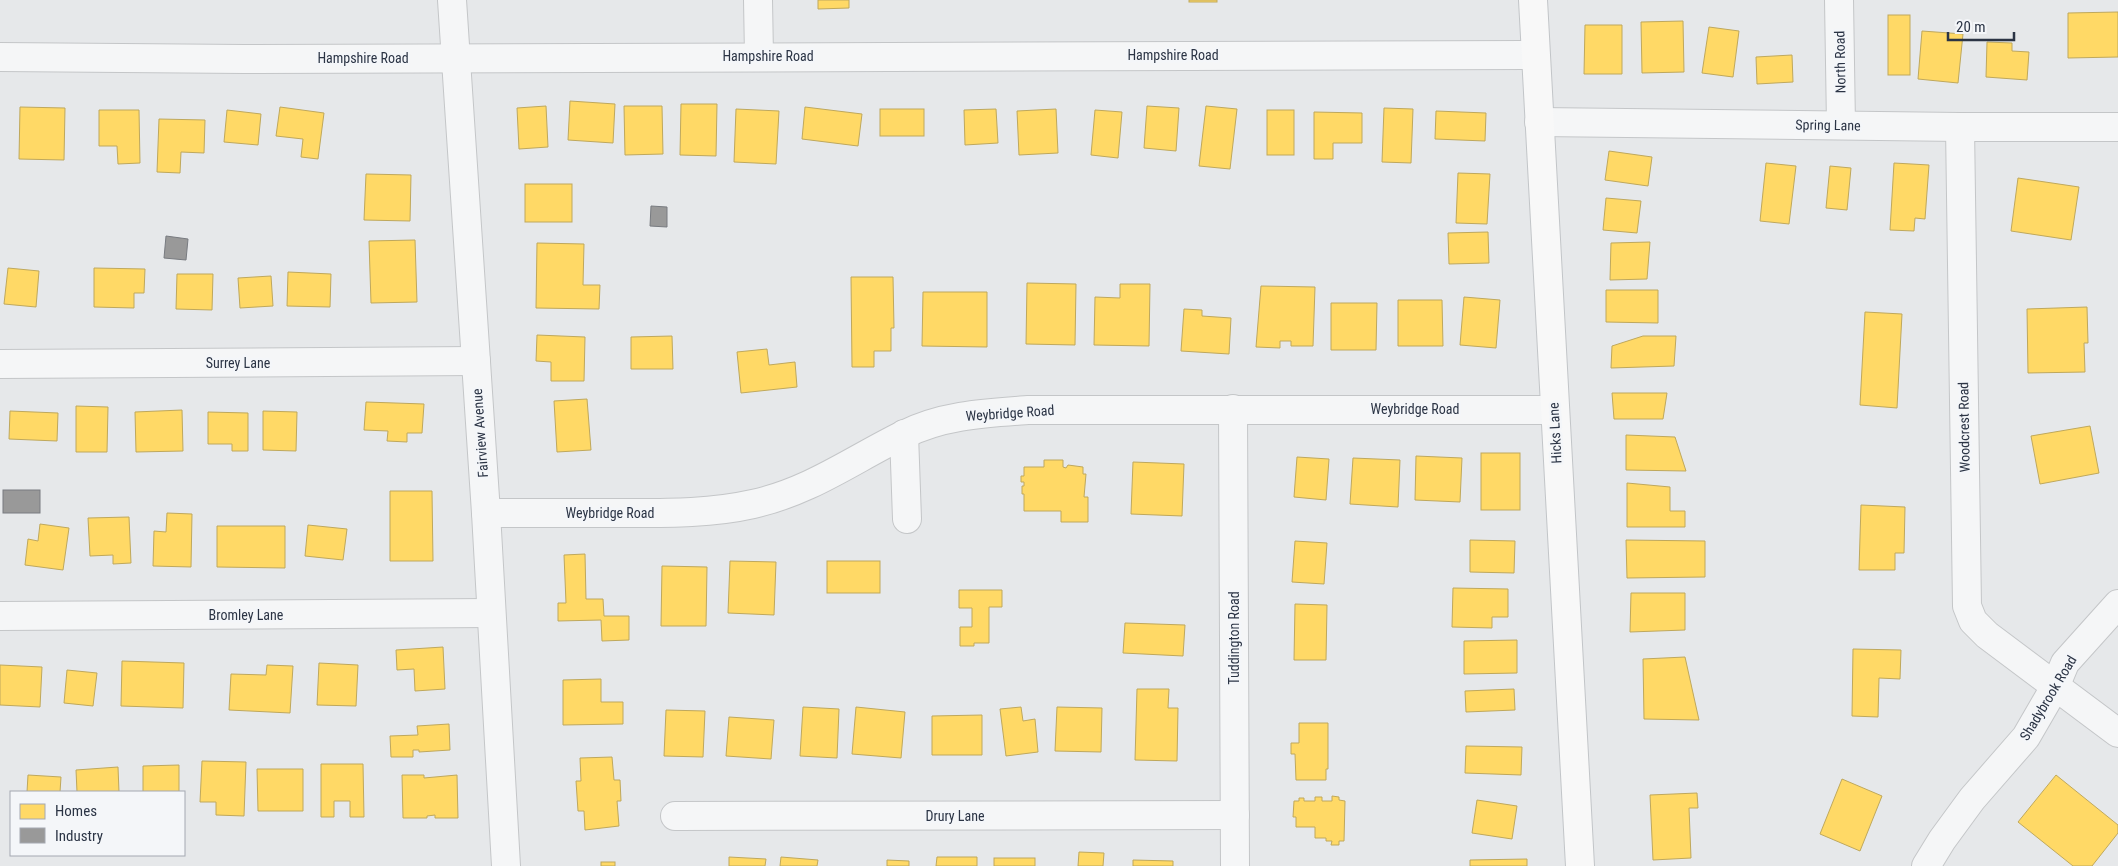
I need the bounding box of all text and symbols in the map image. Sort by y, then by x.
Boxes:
scale bar [1948,10,2014,42]
text: 20 m [1956,18,1986,36]
street label: North Road [1831,31,1849,93]
street label: Hampshire Road [1127,47,1219,63]
street label: Hampshire Road [722,48,814,64]
street label: Hampshire Road [317,50,409,66]
street label: Spring Lane [1795,116,1861,134]
street label: Surrey Lane [206,355,271,371]
street label: Woodcrest Road [1955,382,1973,472]
street label: Fairview Avenue [469,388,491,478]
street label: Weybridge Road [1371,401,1459,417]
street label: Weybridge Road [965,402,1055,424]
street label: Hicks Lane [1545,402,1565,464]
street label: Weybridge Road [566,505,654,521]
street label: Tuddington Road [1226,591,1242,685]
street label: Bromley Lane [209,607,284,623]
street label: Shadybrook Road [2016,653,2080,743]
legend [10,791,185,856]
text: Homes [55,802,97,820]
street label: Drury Lane [925,808,985,824]
text: Industry [55,827,103,845]

